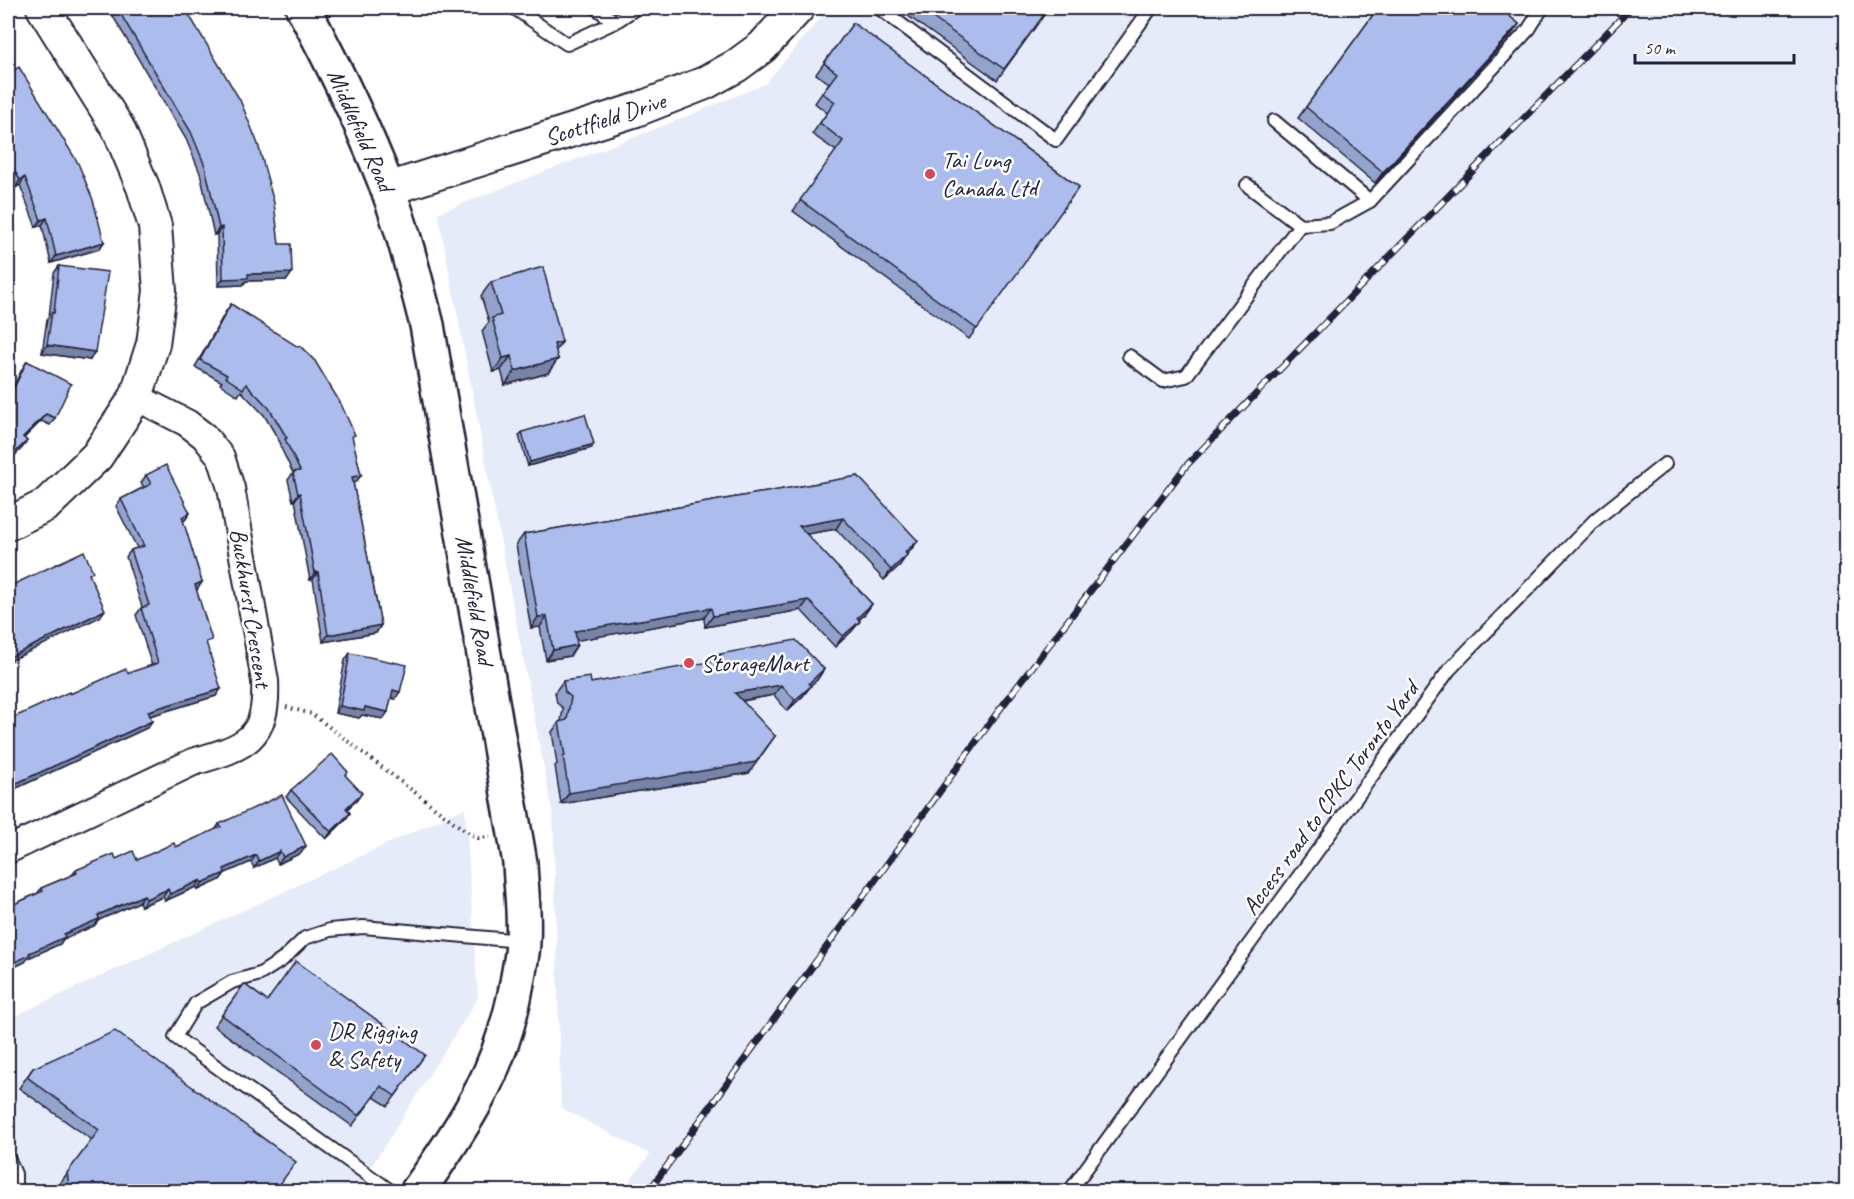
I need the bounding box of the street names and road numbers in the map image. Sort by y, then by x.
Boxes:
street label: Middlefield Road [321,64,403,199]
street label: Scottfield Drive [541,85,671,153]
street label: Buckhurst Crescent [224,526,279,692]
street label: Middlefield Road [449,533,502,671]
street label: Access road to CPKC Toronto Yard [1235,672,1427,921]

